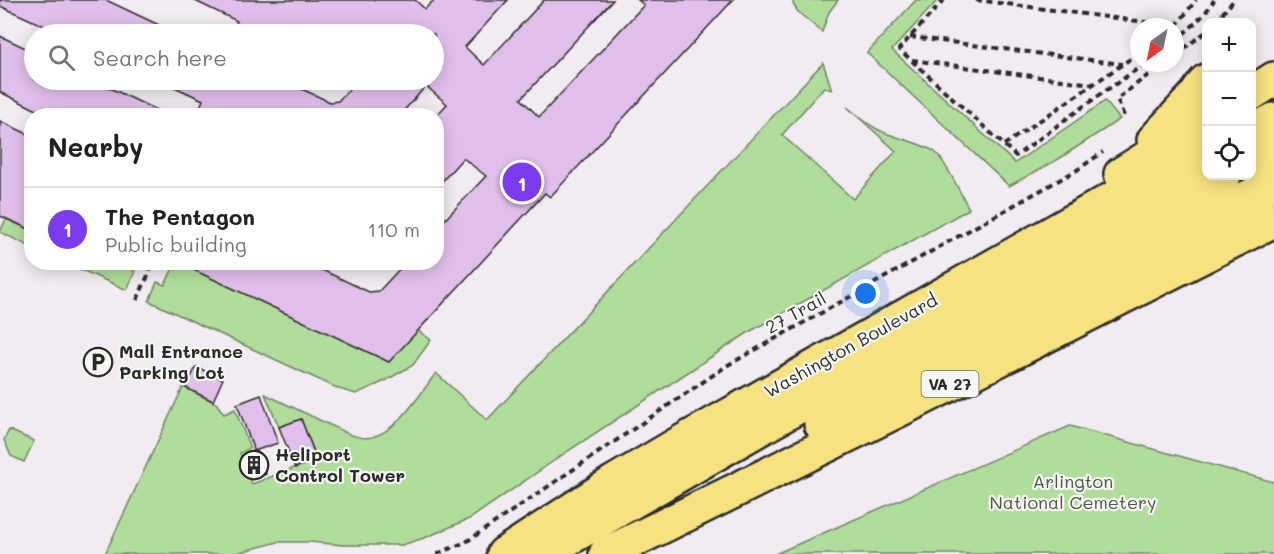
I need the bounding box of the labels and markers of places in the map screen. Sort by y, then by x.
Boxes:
pin: 1 [502,160,542,204]
place label: Mall Entrance Parking Lot [119,339,243,384]
parking icon: Mall Entrance Parking Lot [82,346,114,378]
place label: Heliport Control Tower [275,442,405,487]
building icon: Heliport Control Tower [238,449,270,481]

